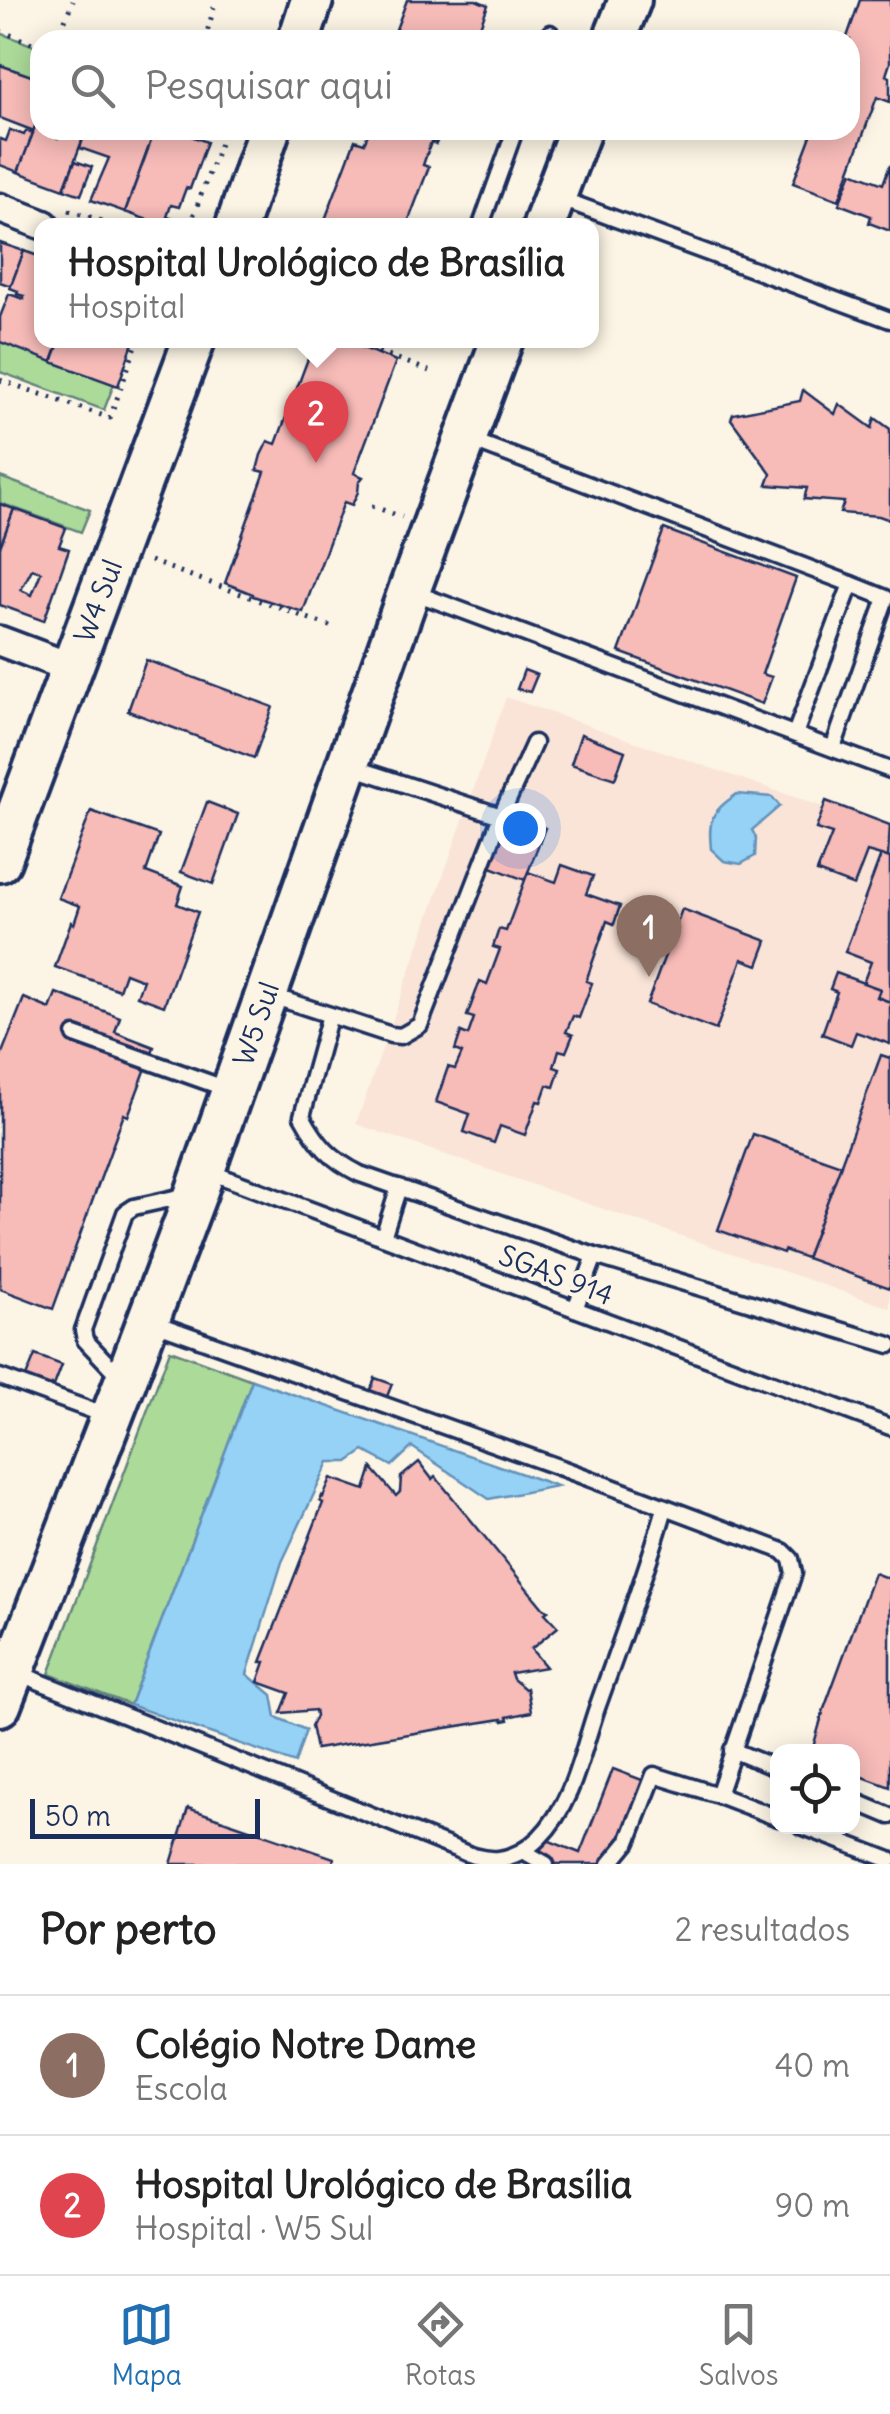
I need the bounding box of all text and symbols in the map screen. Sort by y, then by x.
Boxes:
search box [30,30,860,140]
icon: search [65,58,120,113]
text: Pesquisar aqui [145,62,393,109]
popup [34,218,599,348]
text: Hospital Urológico de Brasília [68,239,565,286]
text: Hospital [68,286,185,327]
pin: 2 [284,380,348,463]
street label: W4 Sul [66,554,130,648]
your location [495,803,546,854]
pin: 1 [616,894,682,977]
street label: W5 Sul [225,977,287,1071]
street label: SGAS 914 [494,1237,618,1313]
map controls [770,1744,860,1834]
button: locate [770,1744,860,1834]
scale bar [30,1794,260,1838]
text: 50 m [45,1798,111,1834]
text: Por perto [40,1903,217,1955]
text: 2 resultados [675,1909,850,1950]
text: Colégio Notre Dame [135,2021,476,2068]
text: 1 [66,2045,79,2086]
text: 40 m [775,2045,850,2086]
text: Escola [135,2068,228,2109]
text: Hospital Urológico de Brasília [135,2161,632,2208]
text: 2 [64,2185,81,2226]
text: 90 m [775,2185,850,2226]
text: Hospital · W5 Sul [135,2208,373,2249]
tab: Mapa [111,2297,182,2393]
tab: Rotas [405,2297,476,2393]
tab: Salvos [699,2297,779,2393]

